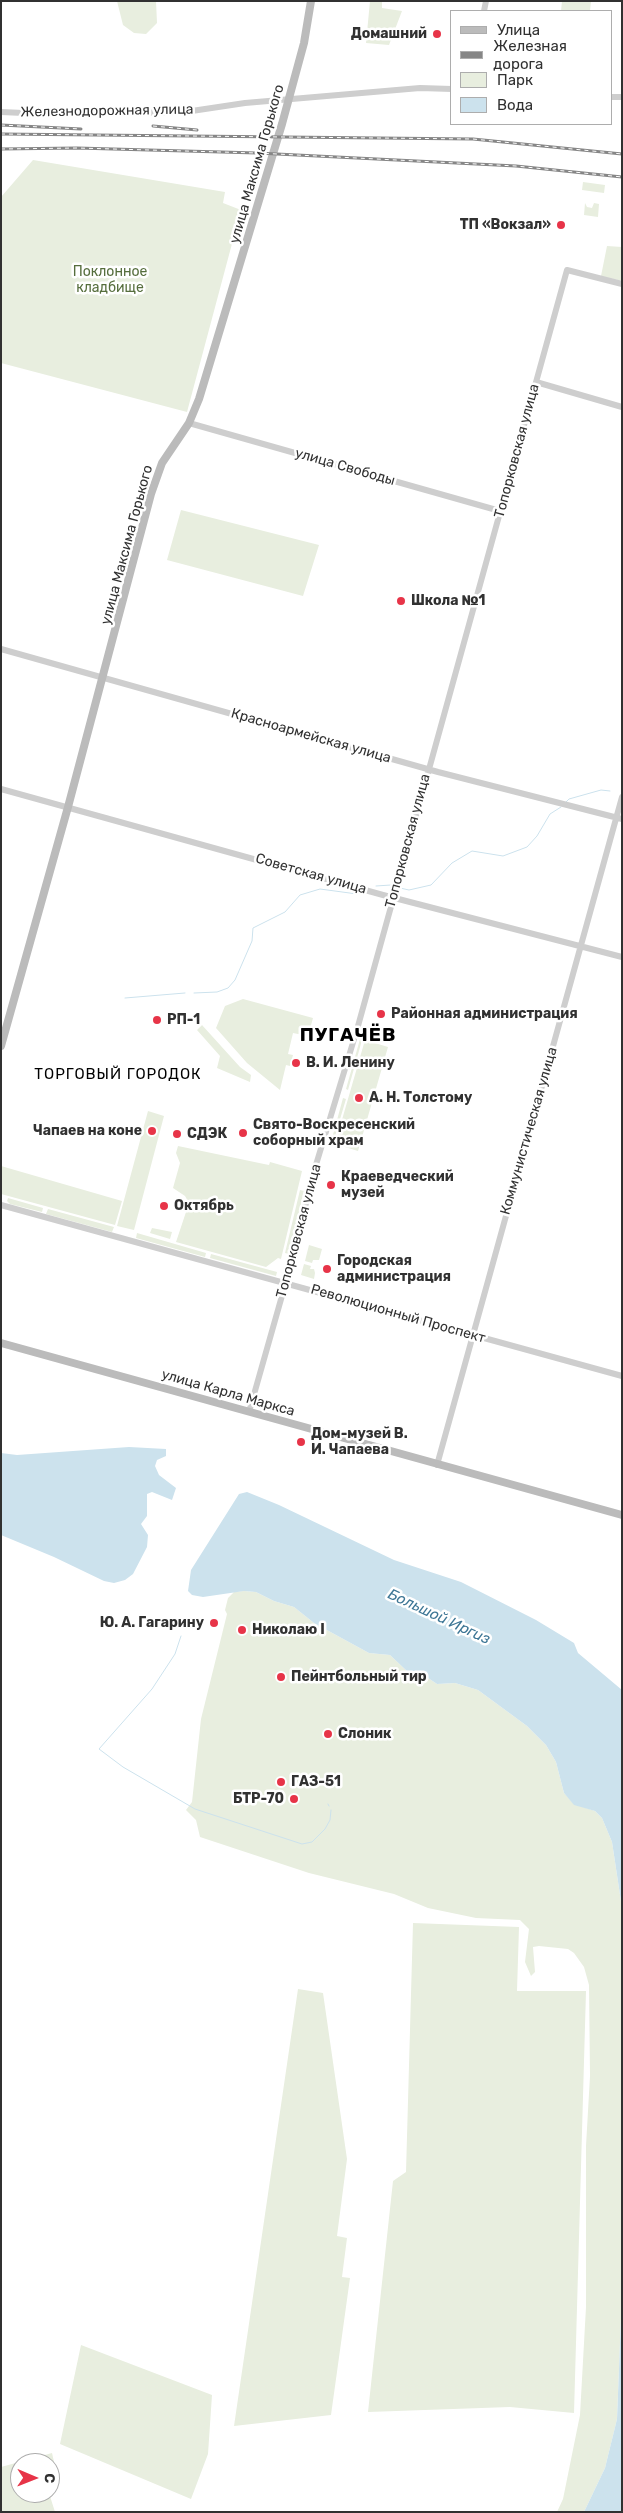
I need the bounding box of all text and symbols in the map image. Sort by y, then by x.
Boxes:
legend [450,10,613,125]
text: Улица [497,21,540,39]
place label: Домашний [351,26,427,42]
marker: Домашний [431,28,443,40]
text: Железная дорога [493,37,567,73]
text: Парк [497,71,533,89]
street label: улица Максима Горького [226,82,288,246]
text: Вода [497,96,533,114]
street label: Железнодорожная улица [20,101,194,121]
place label: ТП «Вокзал» [460,217,551,233]
marker: ТП «Вокзал» [555,219,567,231]
park label: Поклонное кладбище [73,264,147,296]
street label: Топорковская улица [491,382,543,520]
street label: улица Свободы [293,445,397,489]
street label: улица Максима Горького [98,463,156,627]
place label: Школа №1 [411,593,486,609]
marker: Школа №1 [395,595,407,607]
street label: Красноармейская улица [229,705,393,767]
street label: Топорковская улица [382,772,434,910]
street label: Советская улица [254,850,368,898]
place label: Районная администрация [391,1006,578,1022]
marker: Районная администрация [375,1008,387,1020]
place label: РП-1 [167,1012,200,1028]
marker: РП-1 [151,1014,163,1026]
district label: ПУГАЧЁВ [299,1025,397,1047]
street label: Коммунистическая улица [497,1045,561,1217]
place label: В. И. Ленину [306,1055,395,1071]
marker: В. И. Ленину [290,1057,302,1069]
district label: ТОРГОВЫЙ ГОРОДОК [32,1066,204,1084]
place label: А. Н. Толстому [369,1090,472,1106]
marker: А. Н. Толстому [353,1092,365,1104]
place label: Свято-Воскресенский соборный храм [253,1117,415,1150]
place label: Чапаев на коне [33,1123,142,1139]
marker: Чапаев на коне [146,1125,158,1137]
place label: СДЭК [187,1126,227,1142]
marker: Свято-Воскресенский соборный храм [237,1127,249,1139]
marker: СДЭК [171,1128,183,1140]
street label: Топорковская улица [273,1162,325,1300]
place label: Краеведческий музей [341,1169,454,1202]
marker: Краеведческий музей [325,1179,337,1191]
place label: Октябрь [174,1198,234,1214]
marker: Октябрь [158,1200,170,1212]
place label: Городская администрация [337,1253,451,1285]
marker: Городская администрация [321,1263,333,1275]
street label: Революционный Проспект [309,1281,487,1347]
street label: улица Карла Маркса [160,1366,296,1420]
place label: Дом-музей В. И. Чапаева [311,1426,408,1458]
marker: Дом-музей В. И. Чапаева [295,1436,307,1448]
water label: Большой Иргиз [385,1585,493,1649]
place label: Ю. А. Гагарину [100,1615,204,1631]
marker: Ю. А. Гагарину [208,1617,220,1629]
place label: Николаю I [252,1622,325,1638]
marker: Николаю I [236,1624,248,1636]
place label: Пейнтбольный тир [291,1669,427,1685]
marker: Пейнтбольный тир [275,1671,287,1683]
place label: Слоник [338,1726,391,1742]
marker: Слоник [322,1728,334,1740]
place label: ГАЗ-51 [291,1774,341,1790]
marker: ГАЗ-51 [275,1776,287,1788]
place label: БТР-70 [233,1791,284,1807]
marker: БТР-70 [288,1793,300,1805]
north arrow [10,2453,60,2503]
text: С [41,2473,58,2483]

